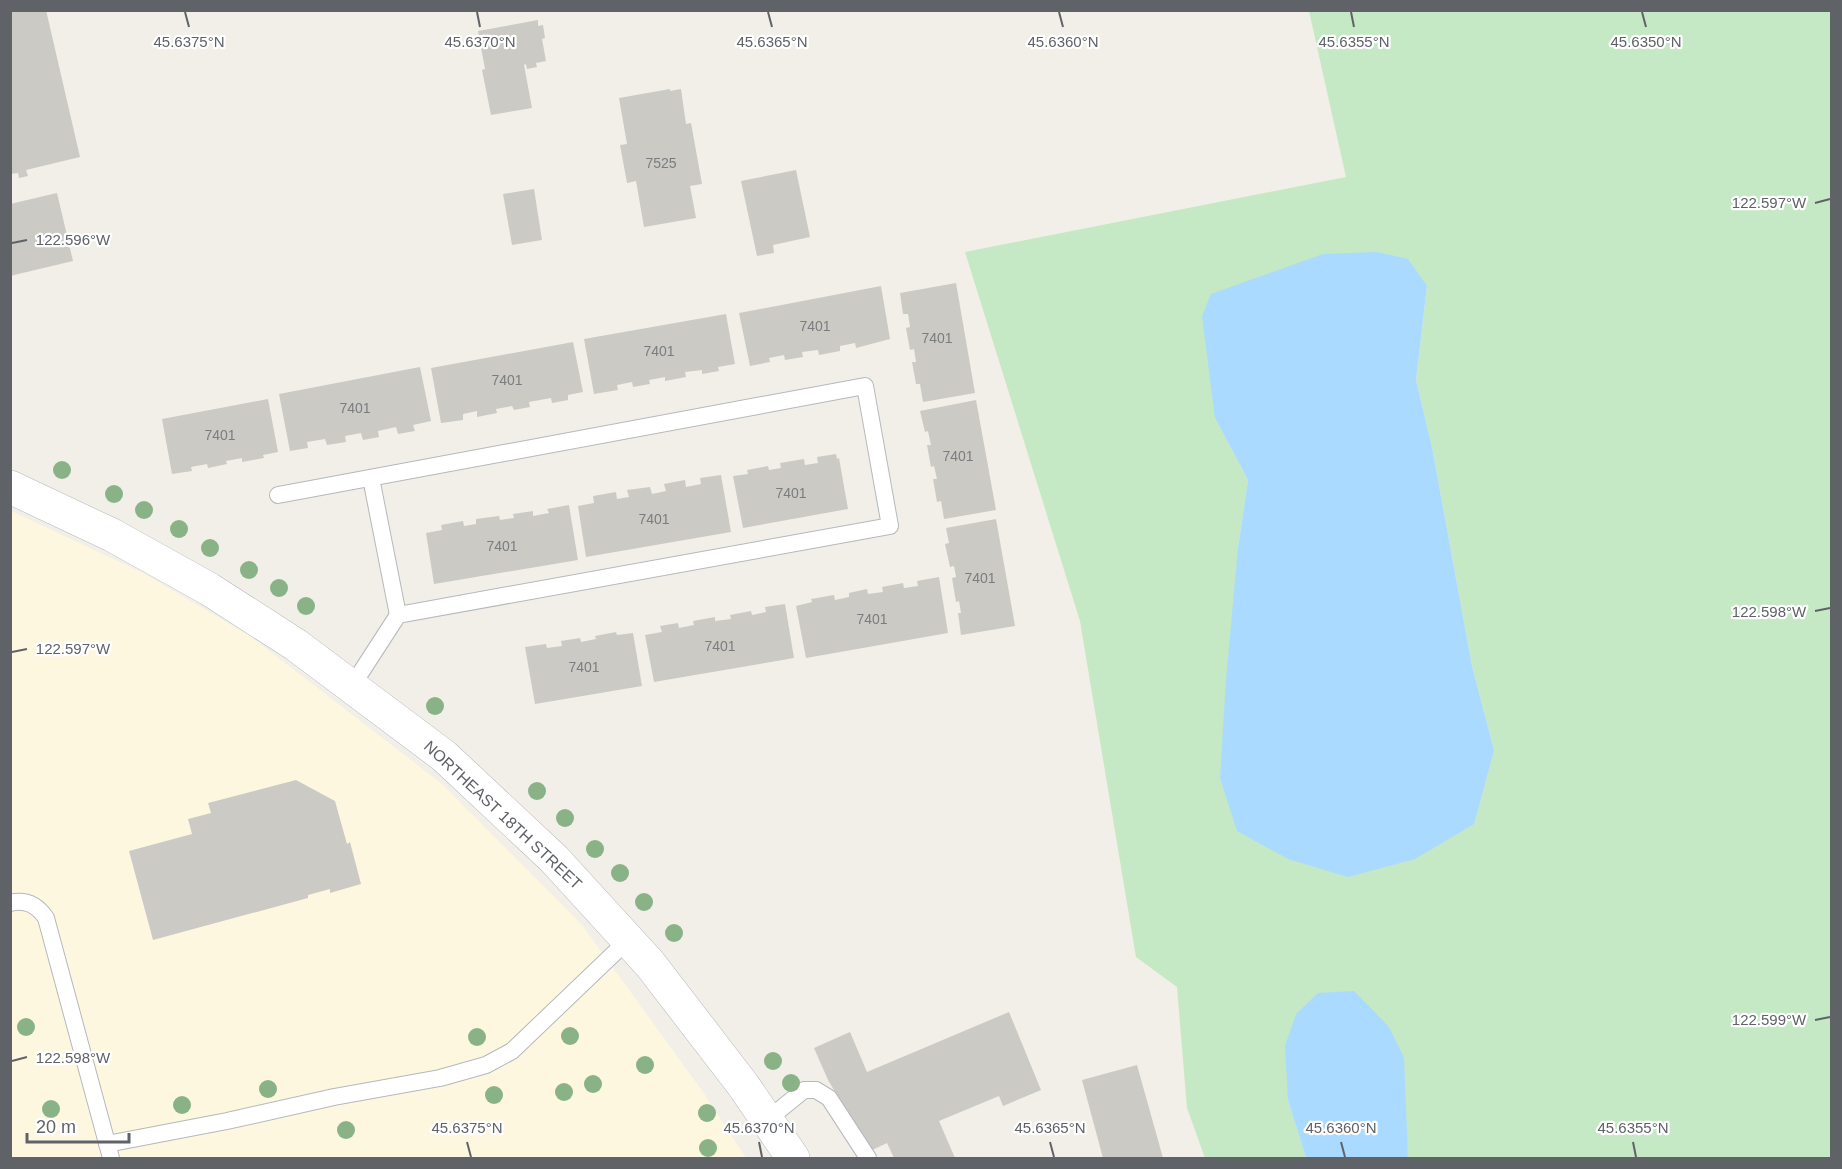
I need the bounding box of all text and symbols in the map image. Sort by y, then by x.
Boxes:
text: 45.6375°N [153,33,225,50]
text: 45.6370°N [444,33,516,50]
text: 45.6365°N [736,33,808,50]
text: 45.6360°N [1027,33,1099,50]
text: 45.6355°N [1318,33,1390,50]
text: 45.6350°N [1610,33,1682,50]
house number: 7525 [645,155,677,171]
text: 122.597°W [1732,194,1807,211]
text: 122.596°W [36,231,111,248]
house number: 7401 [799,318,831,334]
house number: 7401 [921,330,953,346]
house number: 7401 [643,343,675,359]
house number: 7401 [491,372,523,388]
house number: 7401 [339,400,371,416]
house number: 7401 [204,427,236,443]
house number: 7401 [942,448,974,464]
house number: 7401 [775,485,807,501]
house number: 7401 [638,511,670,527]
house number: 7401 [486,538,518,554]
house number: 7401 [964,570,996,586]
text: 122.598°W [1732,603,1807,620]
house number: 7401 [856,611,888,627]
house number: 7401 [704,638,736,654]
text: 122.597°W [36,640,111,657]
house number: 7401 [568,659,600,675]
street label: NORTHEAST 18TH STREET [421,737,585,893]
text: 122.599°W [1732,1011,1807,1028]
text: 122.598°W [36,1049,111,1066]
scale bar [27,1106,129,1144]
text: 20 m [36,1117,76,1137]
text: 45.6375°N [431,1119,503,1136]
text: 45.6370°N [723,1119,795,1136]
text: 45.6365°N [1014,1119,1086,1136]
text: 45.6360°N [1305,1119,1377,1136]
text: 45.6355°N [1597,1119,1669,1136]

